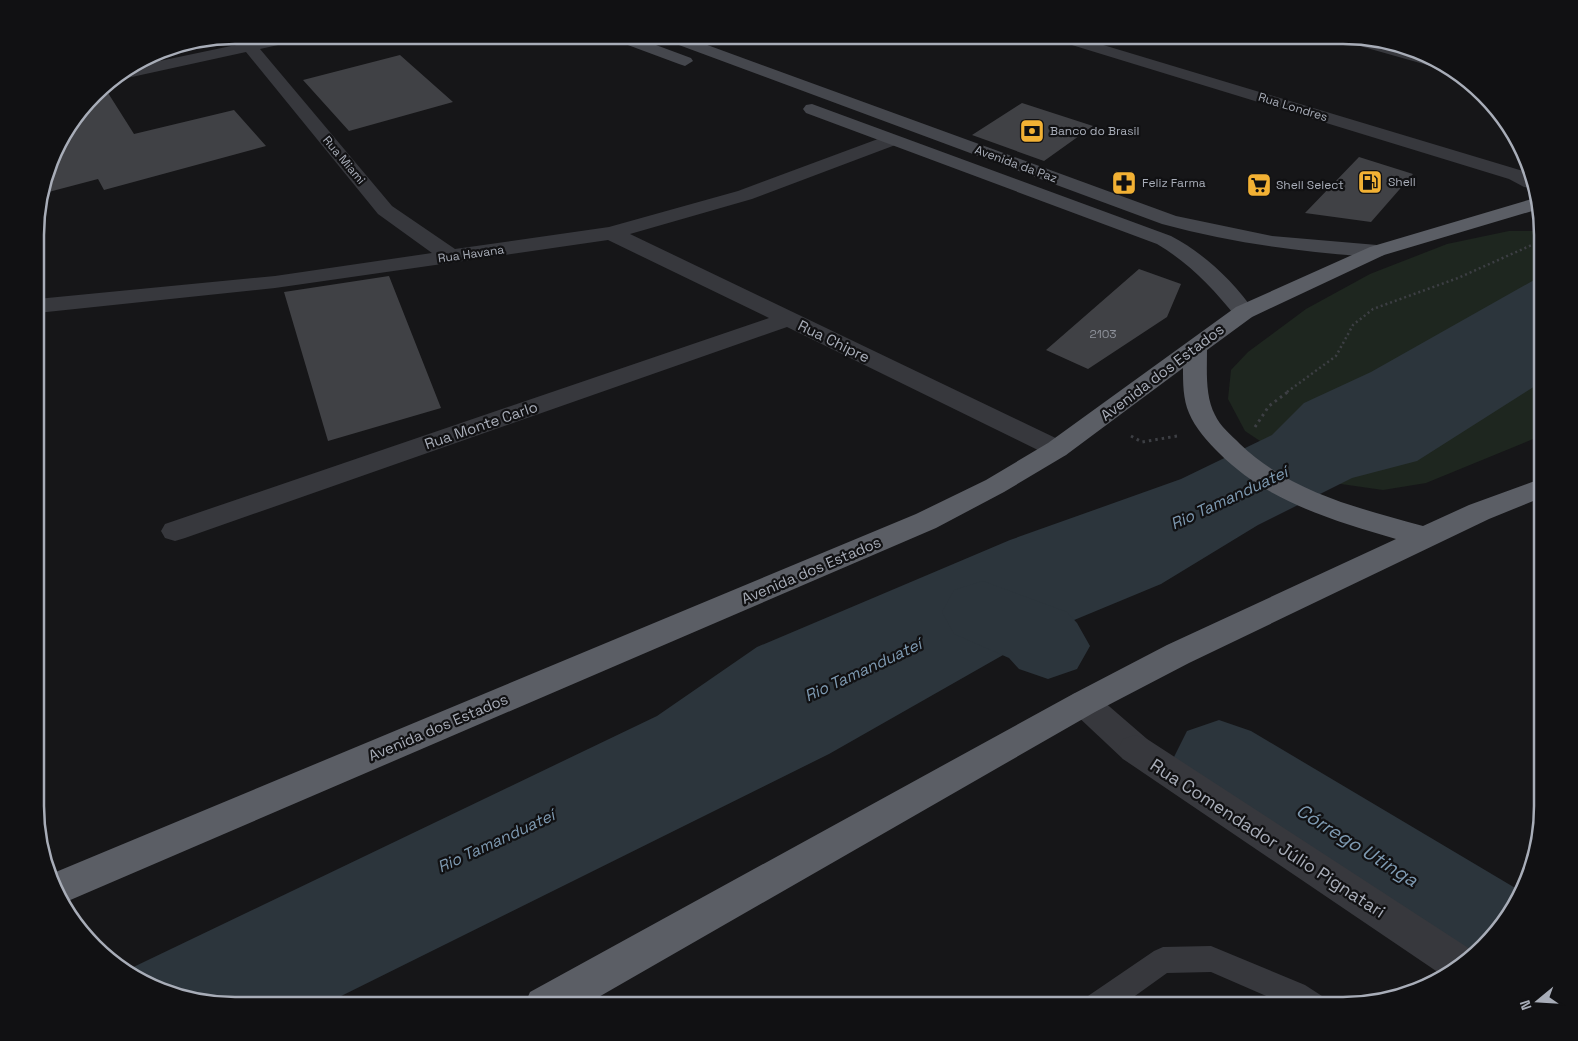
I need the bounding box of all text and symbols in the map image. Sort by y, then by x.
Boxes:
street label: Rua Londres [1256,89,1330,125]
bank icon: Banco do Brasil [1019,118,1045,144]
place label: Banco do Brasil [1050,123,1139,139]
street label: Rua Miami [319,132,369,188]
street label: Avenida da Paz [973,142,1059,186]
fuel station icon: Shell [1357,169,1383,195]
pharmacy icon: Feliz Farma [1111,170,1137,196]
supermarket icon: Shell Select [1246,172,1272,198]
place label: Shell [1388,174,1416,190]
place label: Feliz Farma [1142,175,1206,191]
place label: Shell Select [1276,177,1344,193]
street label: Rua Havana [437,241,505,267]
street label: Rua Chipre [795,315,873,367]
street label: Avenida dos Estados [1096,319,1228,425]
house number: 2103 [1089,326,1117,342]
street label: Rua Monte Carlo [422,397,540,453]
water label: Rio Tamanduateí [1167,460,1294,534]
street label: Avenida dos Estados [738,532,884,608]
water label: Rio Tamanduateí [801,632,928,706]
street label: Avenida dos Estados [365,689,511,765]
street label: Rua Comendador Júlio Pignatari [1146,753,1390,923]
water label: Córrego Utinga [1292,798,1423,892]
water label: Rio Tamanduateí [434,803,561,877]
north arrow [1513,976,1563,1026]
text: N [1516,998,1536,1012]

